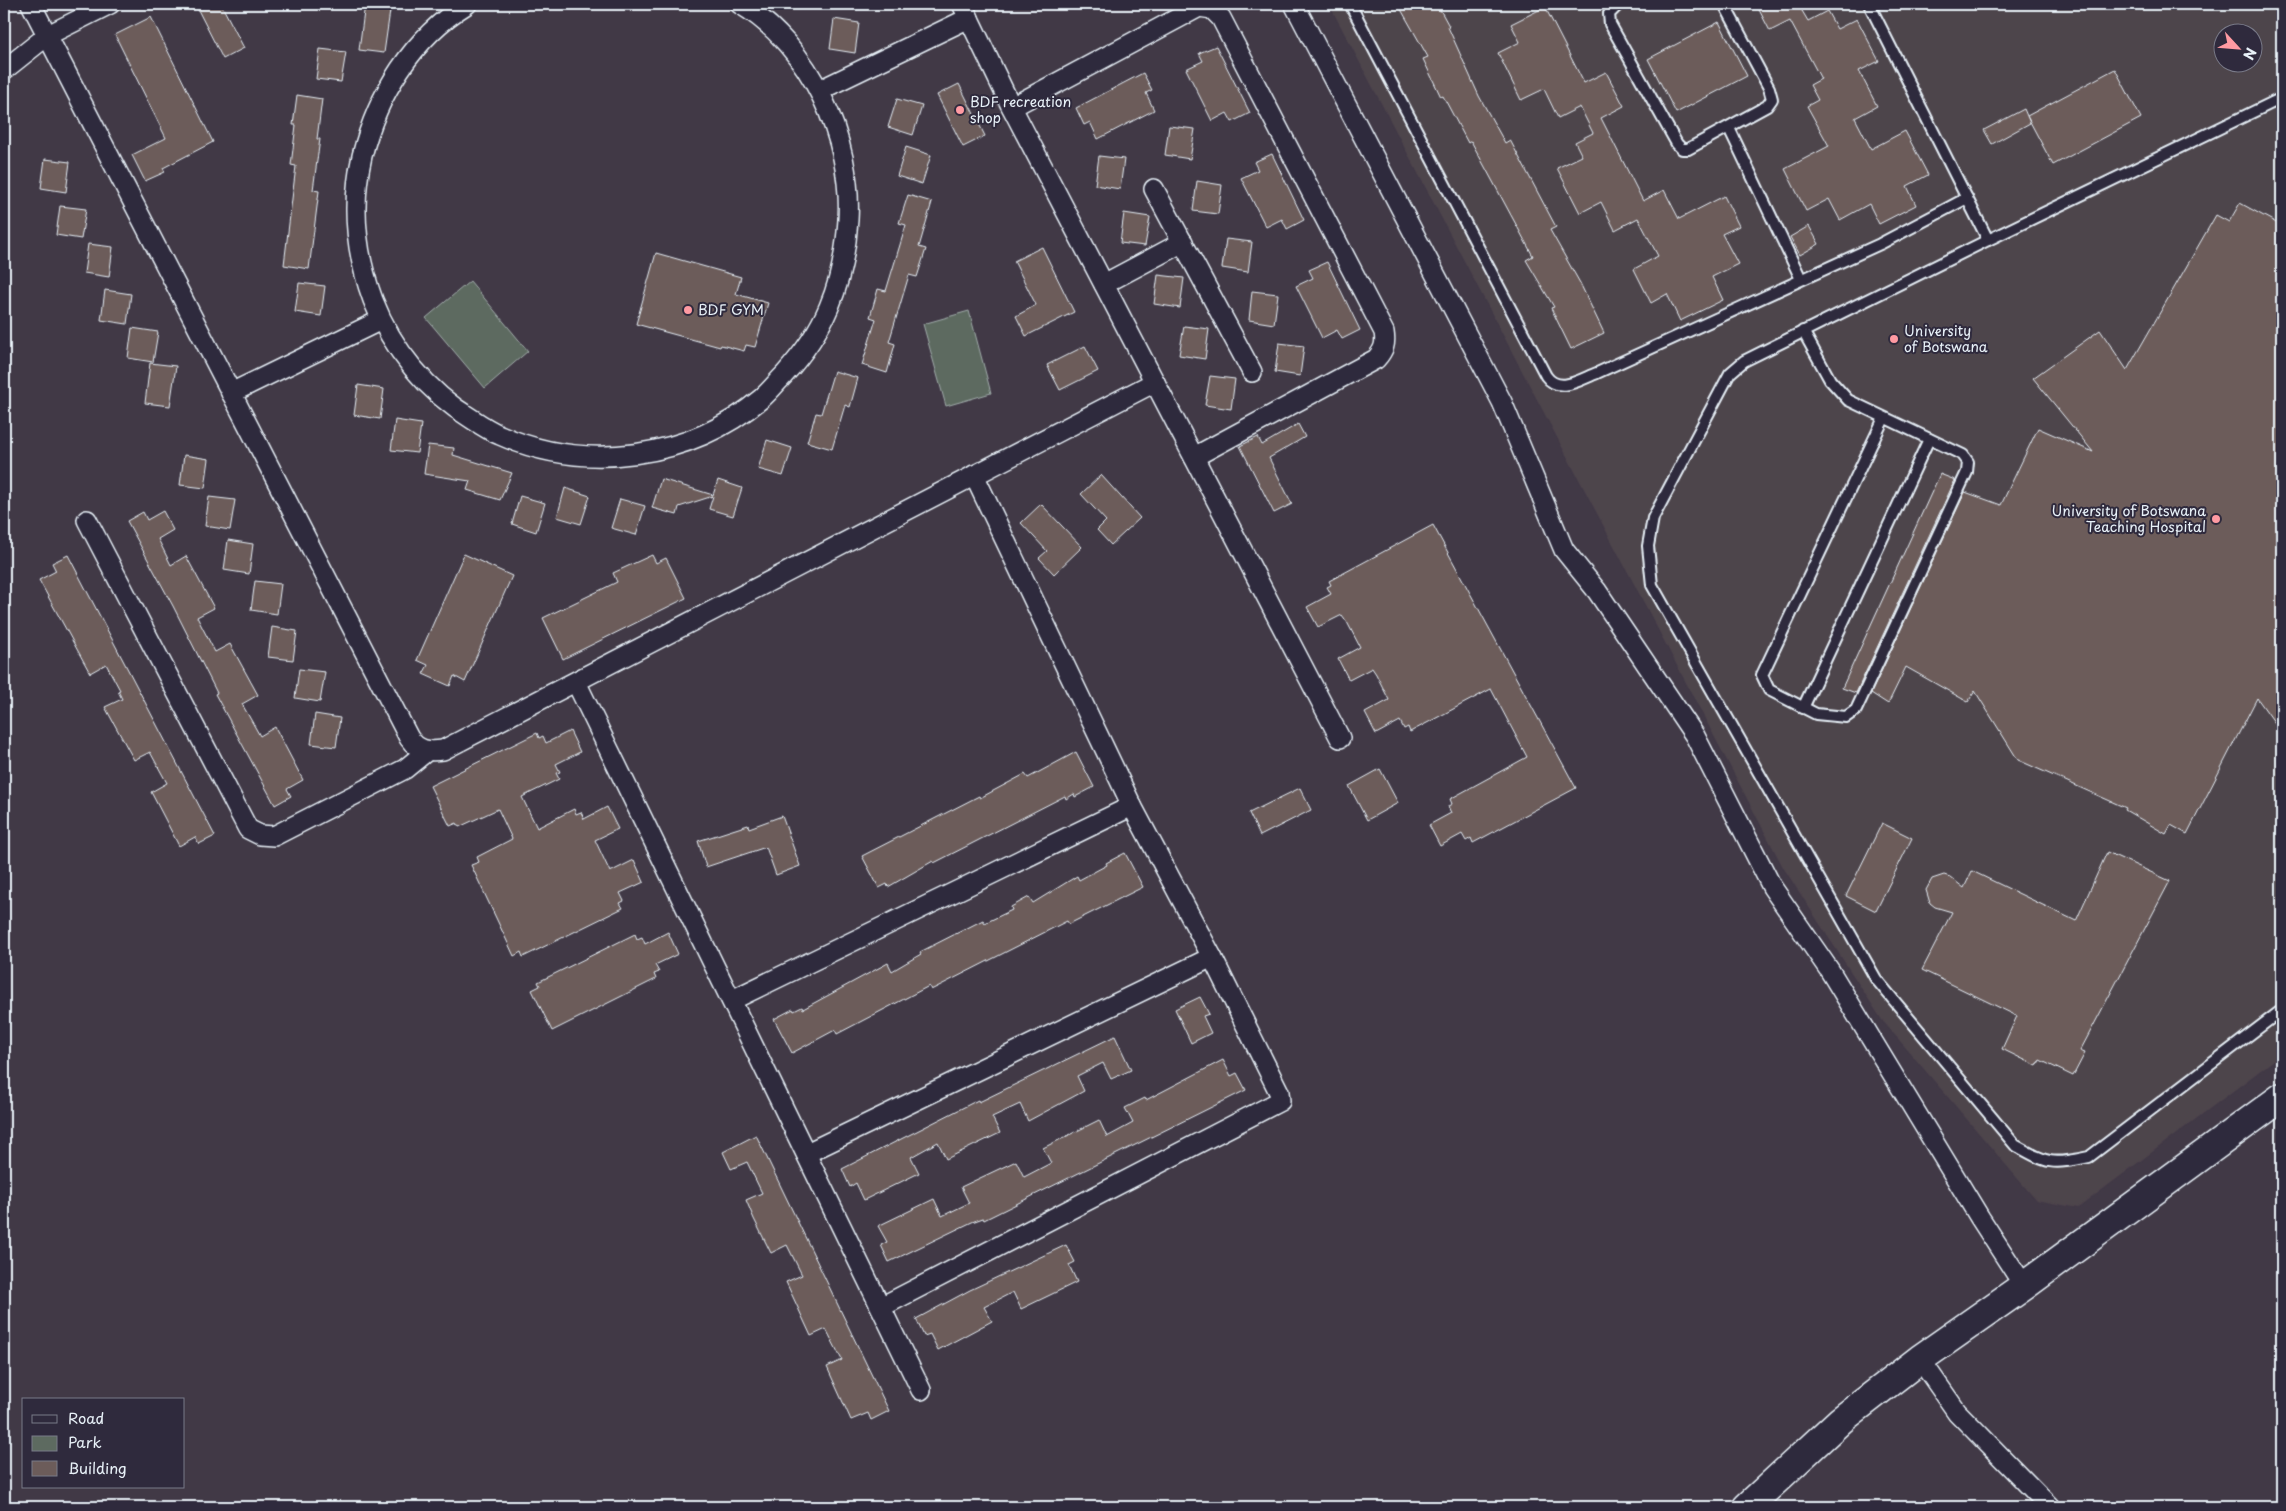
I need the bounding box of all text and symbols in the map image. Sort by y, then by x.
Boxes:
north arrow [2214,22,2264,72]
text: N [2238,44,2262,64]
place label: BDF recreation shop [970,91,1071,128]
marker: BDF recreation shop [954,104,966,116]
place label: BDF GYM [698,299,764,320]
marker: BDF GYM [682,304,694,316]
place label: University of Botswana [1904,320,1988,357]
marker: University of Botswana [1888,333,1900,345]
place label: University of Botswana Teaching Hospital [2051,500,2206,537]
marker: University of Botswana Teaching Hospital [2210,513,2222,525]
legend [22,1398,185,1488]
text: Road [68,1406,104,1429]
text: Park [68,1430,102,1453]
text: Building [68,1456,127,1479]

